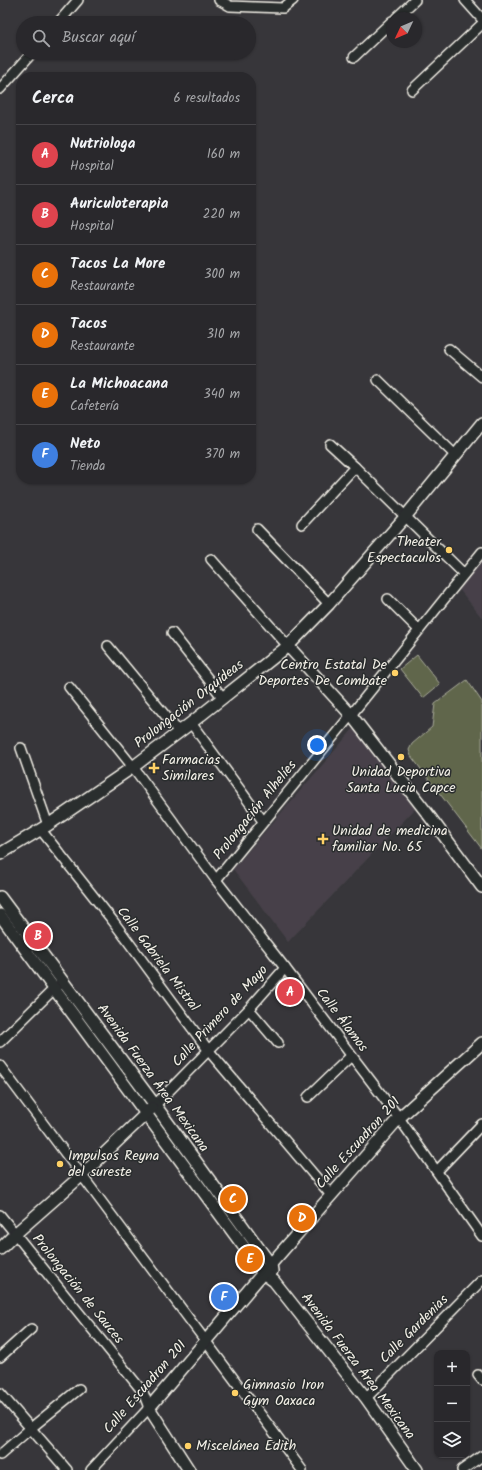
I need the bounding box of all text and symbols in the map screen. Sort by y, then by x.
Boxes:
north arrow [386,12,422,48]
search box [16,16,256,60]
text: Buscar aquí [62,26,135,50]
icon: search [30,27,52,49]
text: Cerca [32,85,74,112]
text: 6 resultados [173,88,240,109]
text: Nutriologa [70,132,135,156]
text: A [41,144,49,165]
text: 160 m [207,144,240,165]
text: Hospital [70,156,114,177]
text: Auriculoterapia [70,192,168,216]
text: B [41,204,49,225]
text: 220 m [203,204,240,225]
text: Hospital [70,216,114,237]
text: Tacos La More [70,252,165,276]
text: C [41,264,49,285]
text: 300 m [204,264,240,285]
text: Restaurante [70,276,135,297]
text: Tacos [70,312,107,336]
text: D [41,324,49,345]
text: 310 m [206,324,240,345]
text: Restaurante [70,336,135,357]
text: La Michoacana [70,372,168,396]
text: E [41,384,49,405]
text: 340 m [203,384,240,405]
text: Cafetería [70,396,119,417]
text: Neto [70,432,100,456]
text: F [41,444,49,465]
text: 370 m [205,444,240,465]
text: Tienda [70,456,105,477]
place label: Theater Espectaculos [367,531,442,569]
marker: Theater Espectaculos [444,545,454,555]
street label: Prolongación Orquídeas [130,654,248,754]
place label: Centro Estatal De Deportes De Combate [258,654,388,692]
marker: Centro Estatal De Deportes De Combate [390,668,400,678]
your location [307,735,327,755]
place label: Farmacias Similares [162,749,220,787]
marker: Unidad Deportiva Santa Lucia Capce [396,752,406,762]
street label: Prolongación Alhelíes [208,755,302,865]
place label: Unidad Deportiva Santa Lucia Capce [346,761,456,799]
marker: Farmacias Similares [149,763,159,773]
place label: Unidad de medicina familiar No. 65 [332,820,448,858]
marker: Unidad de medicina familiar No. 65 [317,833,329,845]
street label: Calle Gabriela Mistral [111,902,205,1017]
pin: B [25,921,51,951]
street label: Calle Primero de Mayo [167,960,273,1072]
pin: A [277,977,303,1007]
street label: Calle Álamos [310,983,374,1057]
street label: Avenida Fuerza Área Mexicana [91,999,215,1157]
street label: Calle Escuadron 201 [310,1092,406,1194]
place label: Impulsos Reyna del sureste [68,1145,159,1183]
marker: Impulsos Reyna del sureste [55,1159,65,1169]
pin: C [220,1184,246,1214]
pin: D [289,1203,315,1233]
street label: Prolongación de Sauces [27,1229,129,1349]
pin: E [237,1244,263,1274]
pin: F [211,1282,237,1312]
street label: Avenida Fuerza Área Mexicana [295,1288,421,1444]
street label: Calle Gardenias [374,1289,454,1369]
street label: Calle Escuadron 201 [98,1335,192,1439]
map controls [434,1350,470,1458]
button: + [434,1350,470,1386]
place label: Gimnasio Iron Gym Oaxaca [243,1374,324,1412]
button: − [434,1386,470,1422]
marker: Gimnasio Iron Gym Oaxaca [230,1388,240,1398]
button: layers [434,1422,470,1458]
place label: Miscelánea Edith [196,1435,296,1457]
marker: Miscelánea Edith [183,1441,193,1451]

